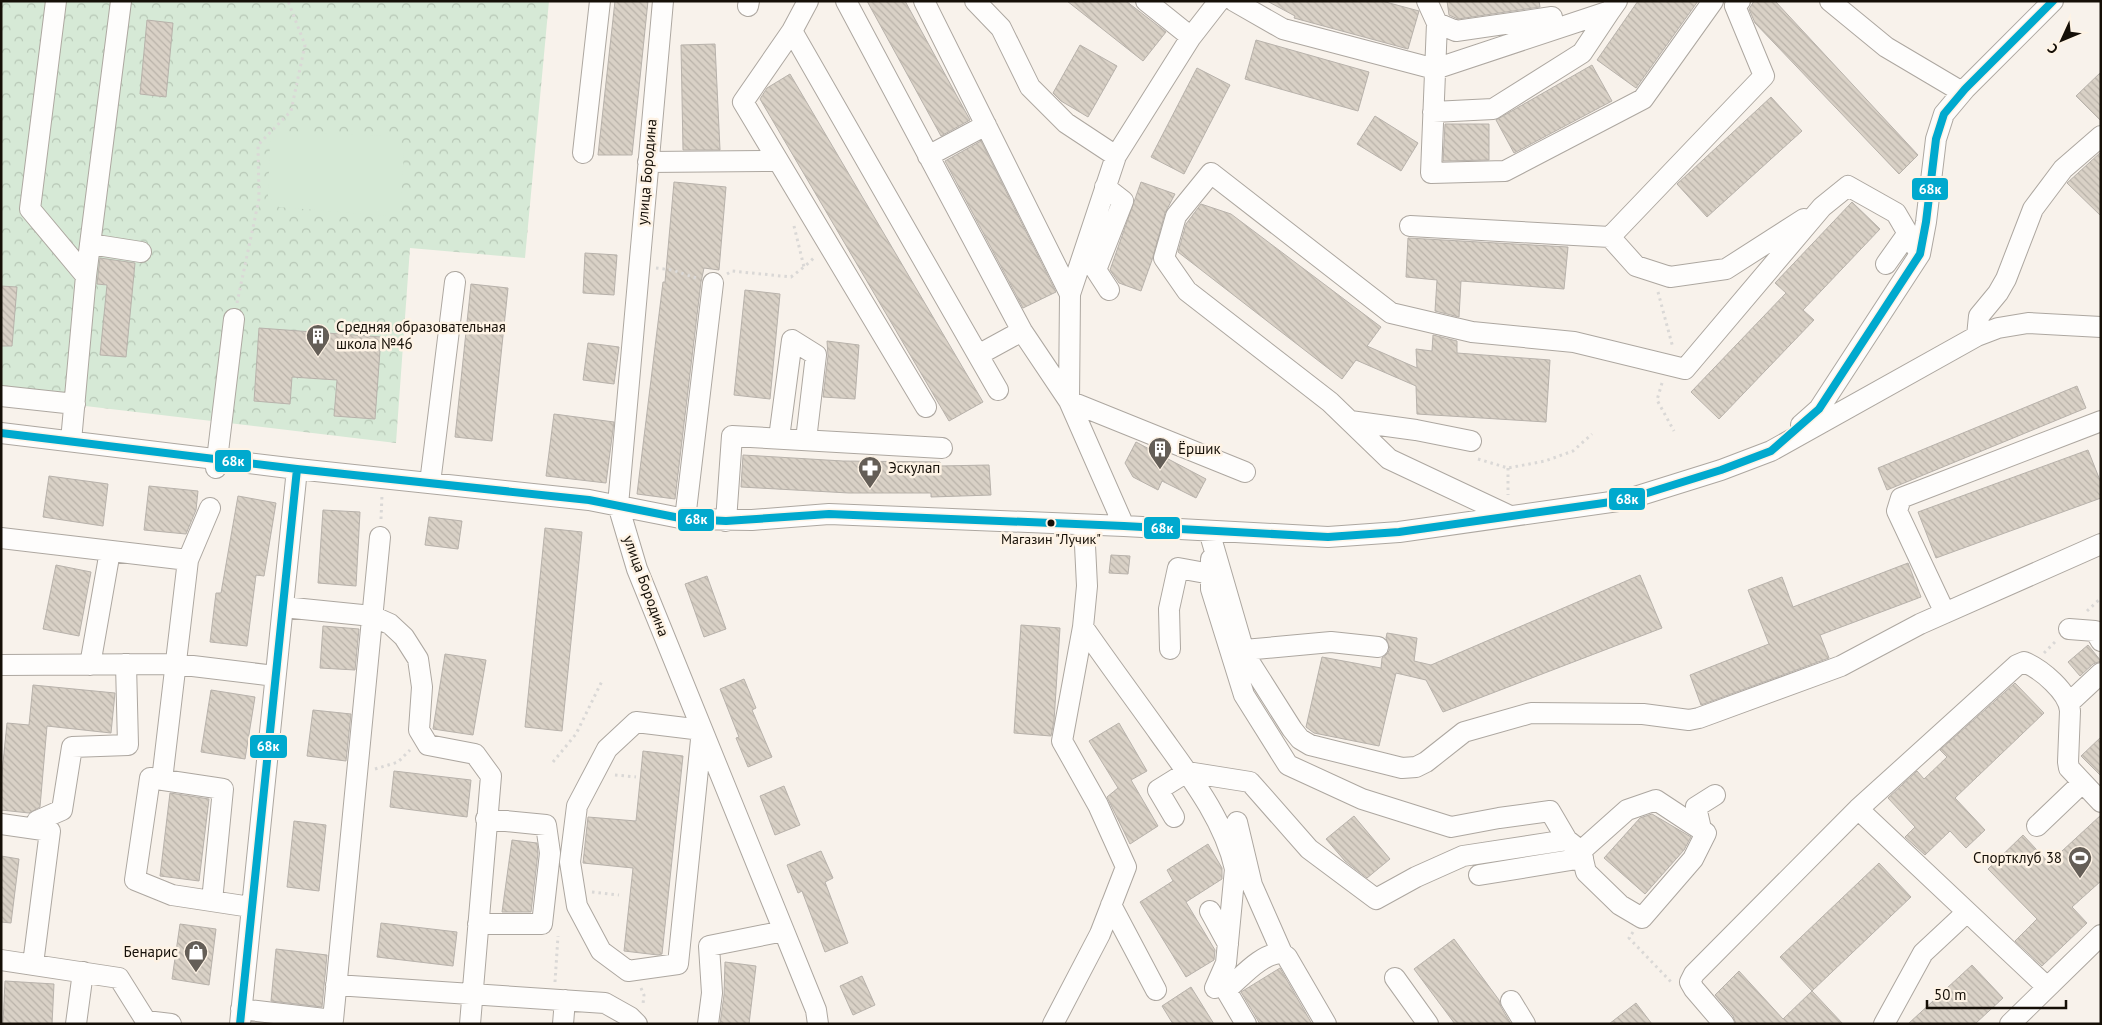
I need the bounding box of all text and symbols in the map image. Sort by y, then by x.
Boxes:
north arrow [2037,15,2087,65]
text: С [2043,40,2062,58]
street label: улица Бородина [632,118,661,226]
line badge: 68к [1911,177,1949,201]
text: 68к [1919,180,1942,198]
place label: Средняя образовательная школа №46 [336,317,506,353]
building icon: Средняя образовательная школа №46 [305,323,331,357]
building icon: Ёршик [1147,436,1173,470]
place label: Ёршик [1178,439,1221,458]
line badge: 68к [214,449,252,473]
text: 68к [222,452,245,470]
pharmacy icon: Эскулап [857,455,883,489]
place label: Эскулап [888,458,940,477]
line badge: 68к [1608,487,1646,511]
text: 68к [1616,490,1639,508]
line badge: 68к [677,508,715,532]
text: 68к [685,510,708,528]
line badge: 68к [1143,516,1181,540]
marker: Магазин "Лучик" [1046,518,1056,528]
text: 68к [1151,519,1174,537]
place label: Магазин "Лучик" [1001,530,1101,548]
street label: улица Бородина [619,533,674,639]
line badge: 68к [249,734,288,759]
text: 68к [257,737,280,755]
sports icon: Спортклуб 38 [2067,845,2093,879]
place label: Спортклуб 38 [1973,848,2062,867]
shop icon: Бенарис [183,939,209,973]
place label: Бенарис [124,942,178,961]
scale bar [1927,978,2066,1010]
text: 50 m [1934,985,1967,1004]

